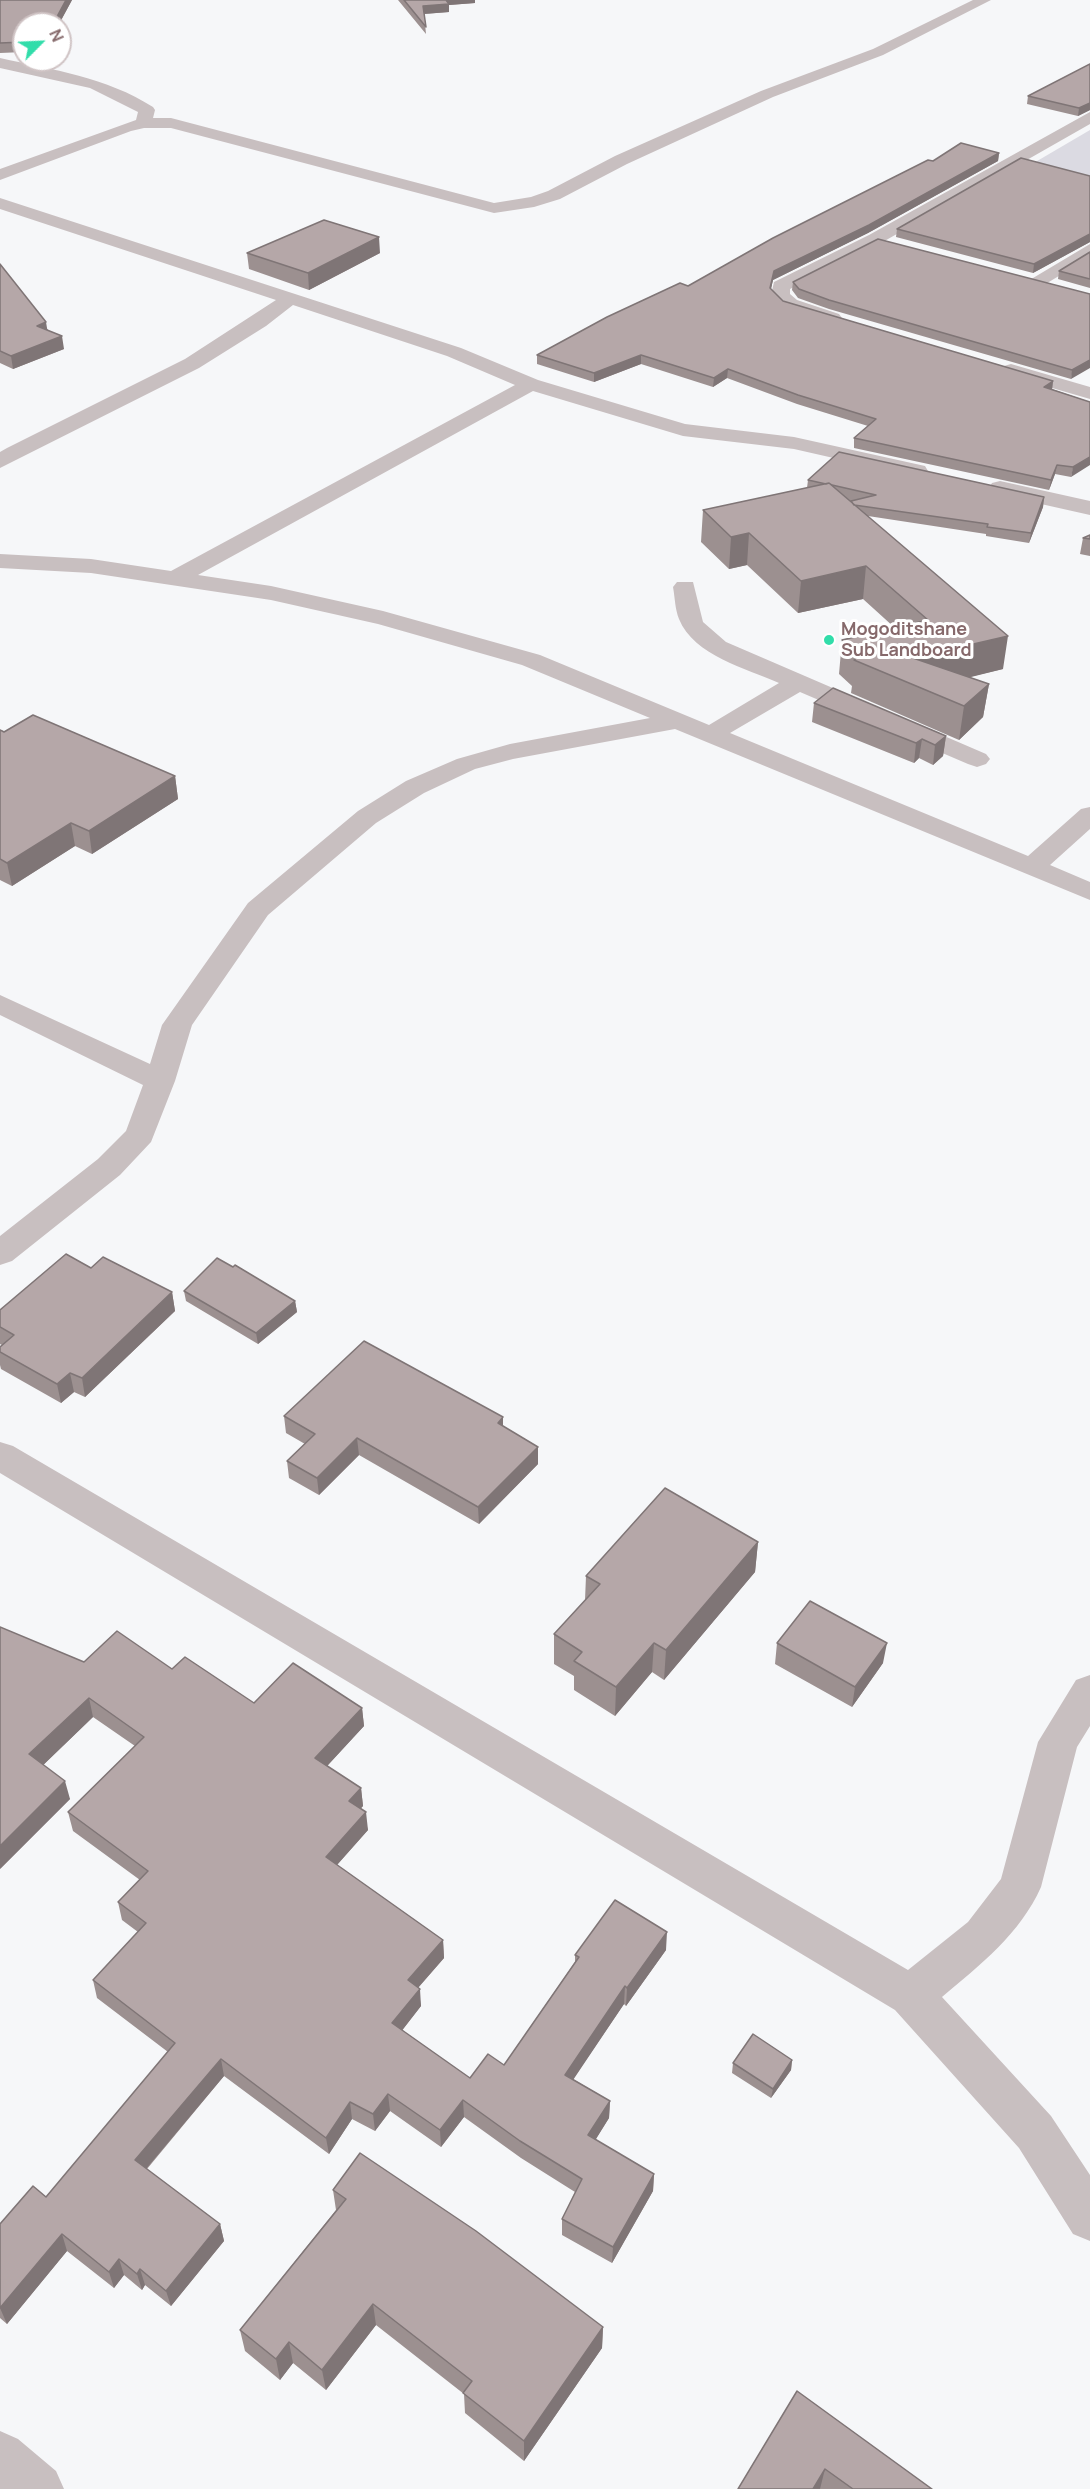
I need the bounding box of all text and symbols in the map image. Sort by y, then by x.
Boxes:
north arrow [12,12,72,72]
text: N [44,26,69,45]
place label: Mogoditshane Sub Landboard [841,619,972,662]
marker: Mogoditshane Sub Landboard [822,633,836,647]

